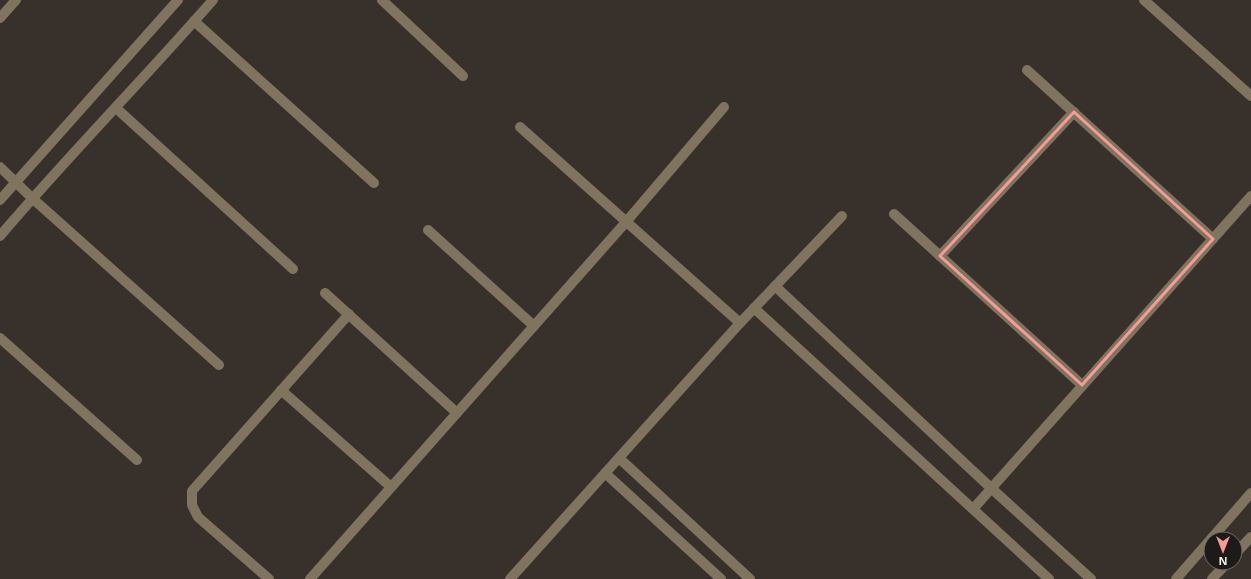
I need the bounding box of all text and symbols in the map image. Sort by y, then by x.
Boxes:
north arrow [1203,531,1243,571]
text: N [1219,554,1227,569]

